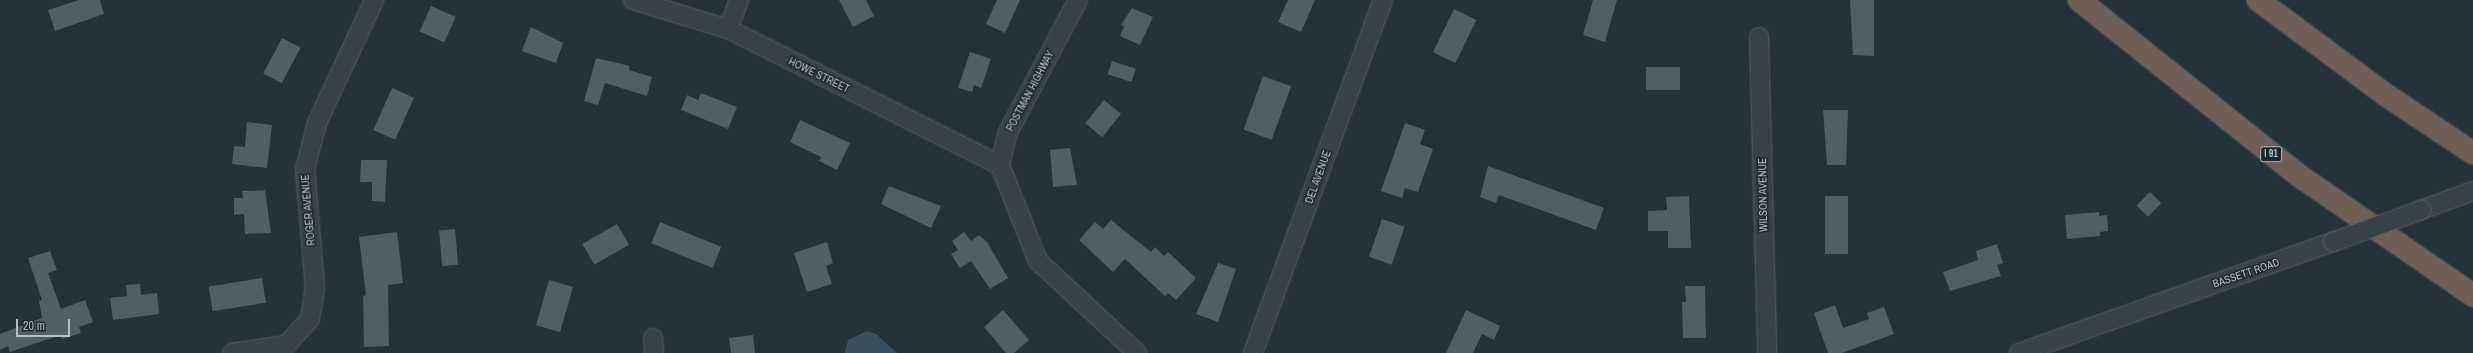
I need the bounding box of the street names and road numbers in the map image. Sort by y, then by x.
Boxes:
street label: POSTMAN HIGHWAY [1003,49,1057,133]
street label: HOWE STREET [786,55,852,95]
road number: I 91 [2260,146,2282,162]
street label: DEL AVENUE [1302,148,1334,206]
street label: WILSON AVENUE [1756,158,1770,232]
street label: ROGER AVENUE [298,174,318,246]
street label: BASSETT ROAD [2211,255,2281,291]

